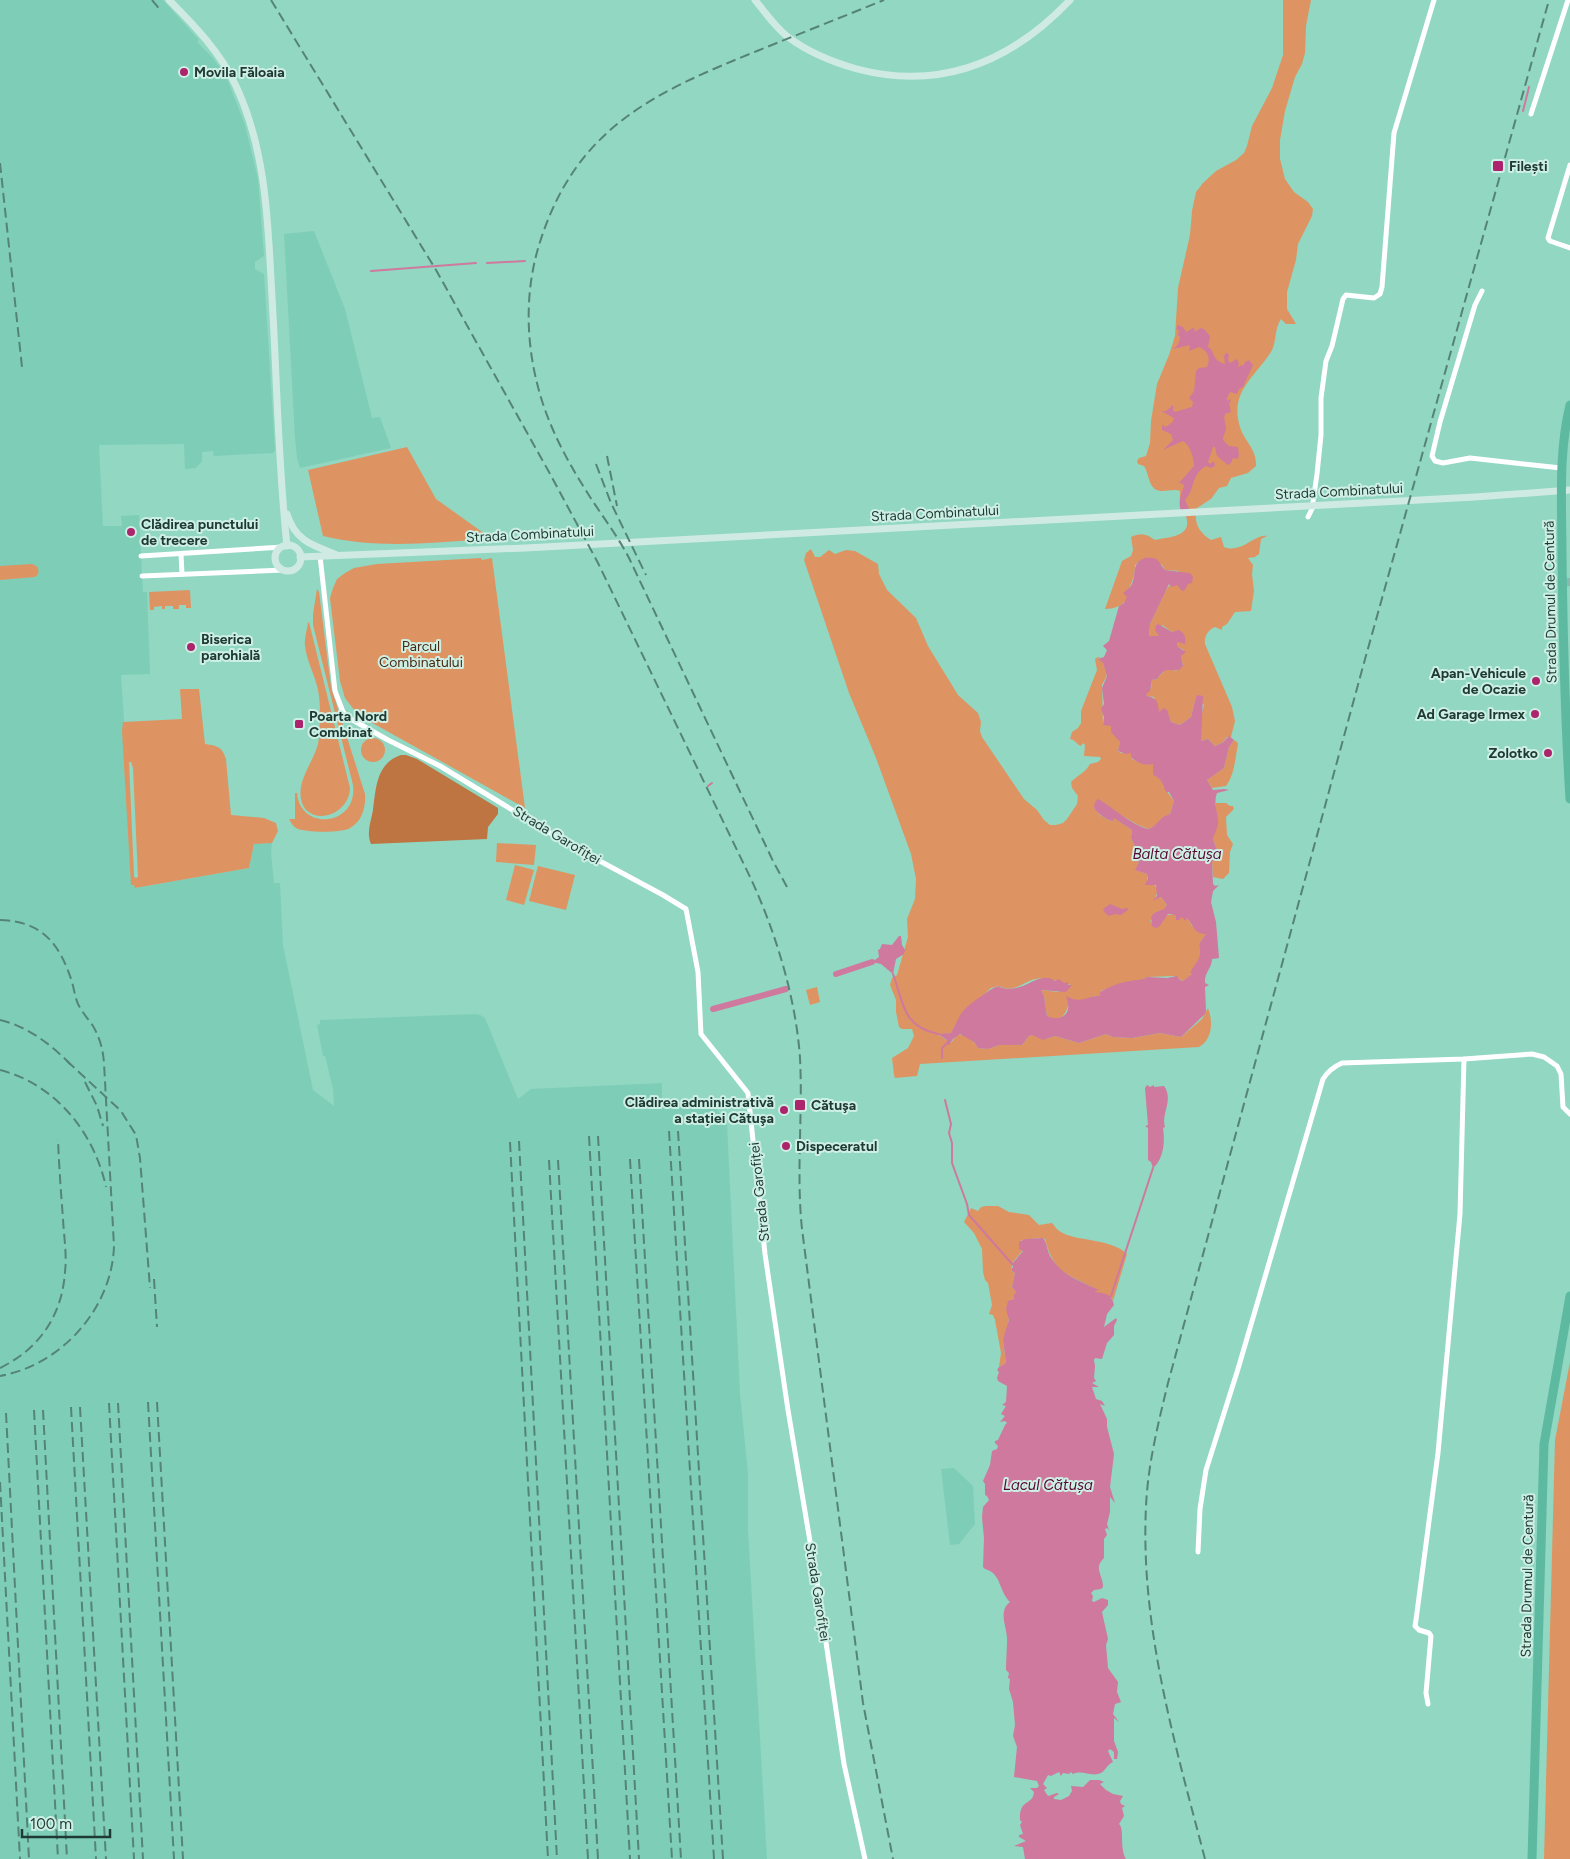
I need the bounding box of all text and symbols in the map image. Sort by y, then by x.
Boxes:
place label: Movila Făloaia [194,64,285,81]
marker: Movila Făloaia [178,66,190,78]
place label: Filești [1509,158,1548,175]
marker: Filești [1491,159,1505,173]
street label: Strada Combinatului [1274,480,1404,503]
street label: Strada Combinatului [870,502,1000,525]
place label: Clădirea punctului de trecere [141,516,258,549]
street label: Strada Drumul de Centură [1541,520,1560,684]
street label: Strada Combinatului [465,523,595,546]
marker: Clădirea punctului de trecere [125,526,137,538]
place label: Biserica parohială [201,631,260,664]
park label: Parcul Combinatului [379,638,463,671]
marker: Biserica parohială [185,641,197,653]
place label: Apan-Vehicule de Ocazie [1431,665,1526,698]
marker: Apan-Vehicule de Ocazie [1530,675,1542,687]
place label: Ad Garage Irmex [1417,706,1525,723]
place label: Poarta Nord Combinat [309,708,387,741]
marker: Ad Garage Irmex [1529,708,1541,720]
marker: Poarta Nord Combinat [293,718,305,730]
place label: Zolotko [1489,745,1538,762]
marker: Zolotko [1542,747,1554,759]
street label: Strada Garofiței [510,802,604,868]
water label: Balta Cătușa [1132,845,1222,863]
place label: Clădirea administrativă a stației Cătuşa [625,1094,774,1127]
place label: Cătuşa [811,1097,856,1114]
marker: Cătuşa [793,1098,807,1112]
marker: Clădirea administrativă a stației Cătuşa [778,1104,790,1116]
place label: Dispeceratul [796,1138,877,1155]
marker: Dispeceratul [780,1140,792,1152]
street label: Strada Garofiței [746,1141,773,1242]
water label: Lacul Cătușa [1003,1476,1093,1494]
street label: Strada Drumul de Centură [1518,1494,1537,1658]
street label: Strada Garofiței [801,1541,834,1643]
scale bar [22,1806,110,1838]
text: 100 m [30,1815,72,1833]

